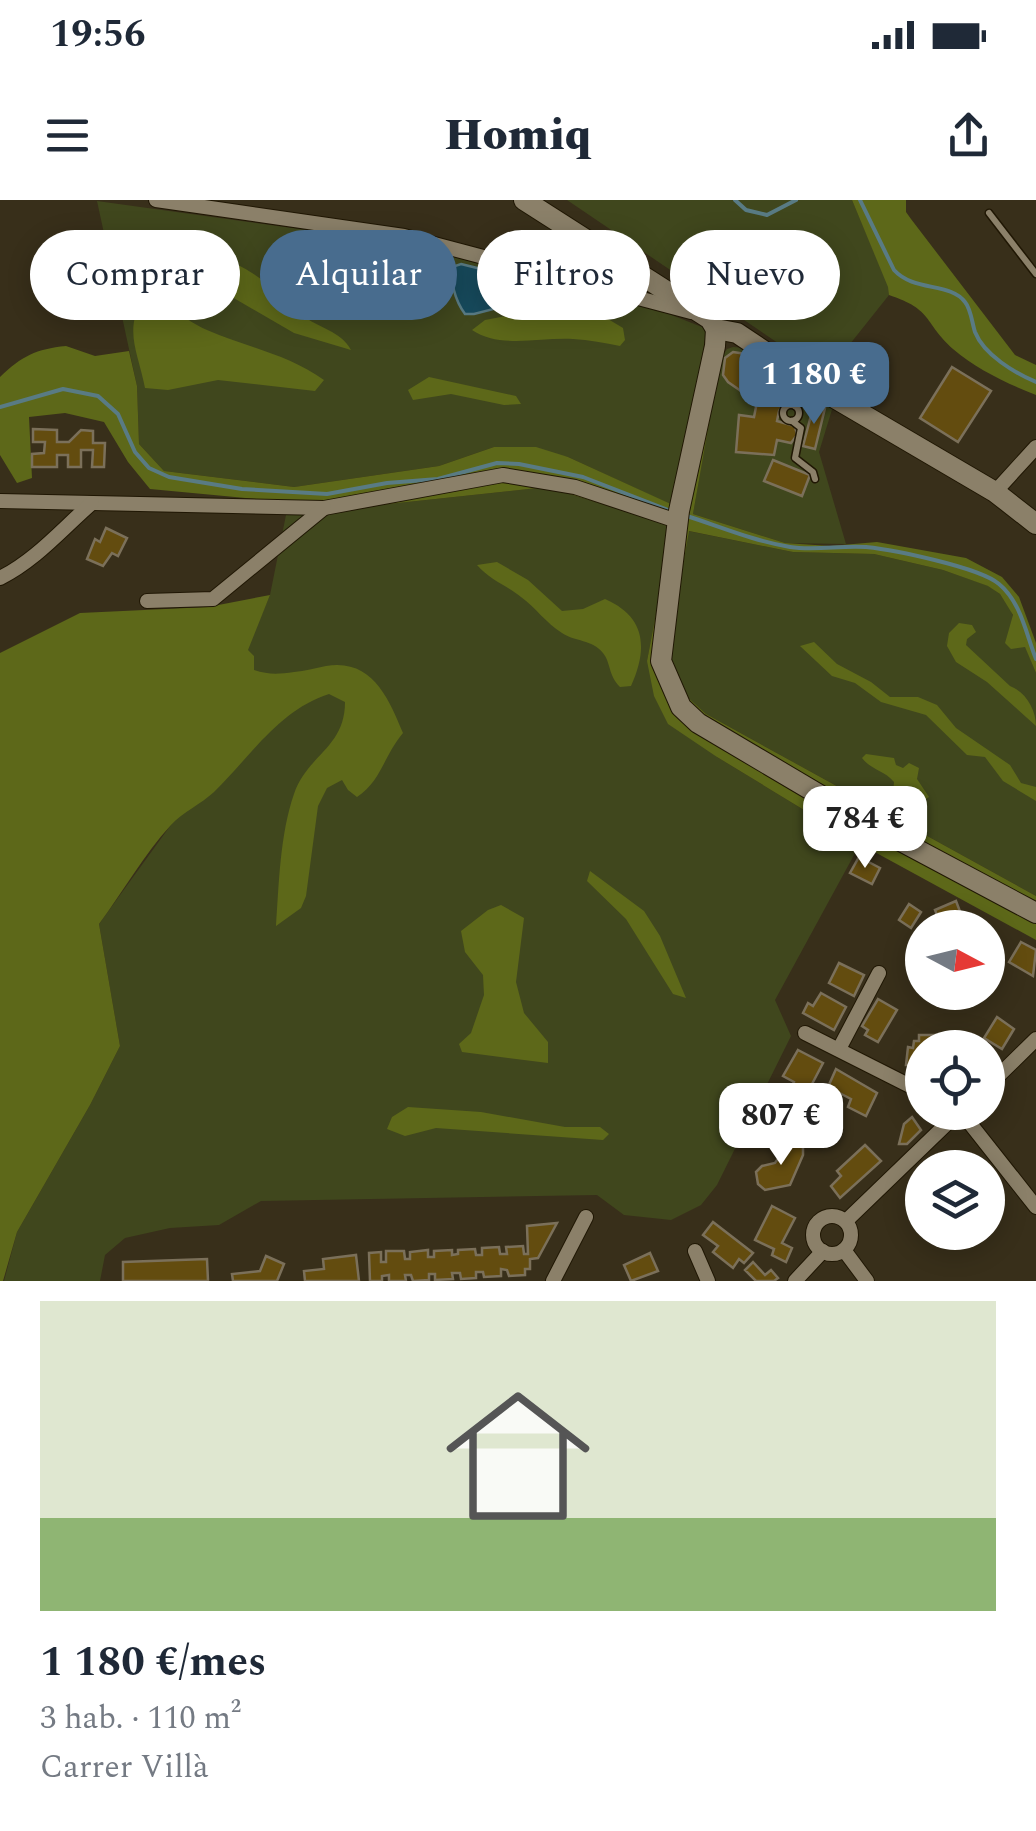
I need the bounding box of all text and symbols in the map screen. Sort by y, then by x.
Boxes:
text: 19:56 [50,6,145,64]
text: Homiq [444,101,592,170]
icon: menu [40,108,95,163]
icon: share [941,108,996,163]
chip: Comprar [30,230,240,320]
chip: Alquilar [260,230,457,320]
chip: Filtros [477,230,650,320]
chip: Nuevo [670,230,840,320]
pin: 1 180 € [722,342,906,427]
text: 1 180 € [761,350,867,399]
pin: 784 € [795,786,935,871]
text: 784 € [825,794,905,843]
north arrow [905,910,1005,1010]
map controls [905,910,1005,1250]
button: locate [905,1030,1005,1130]
pin: 807 € [711,1083,851,1168]
text: 807 € [741,1091,821,1140]
button: layers [905,1150,1005,1250]
icon: home [428,1366,608,1546]
text: 1 180 €/mes [40,1631,266,1694]
text: 3 hab. · 110 m² [40,1694,241,1743]
text: Carrer Villà [40,1743,209,1792]

